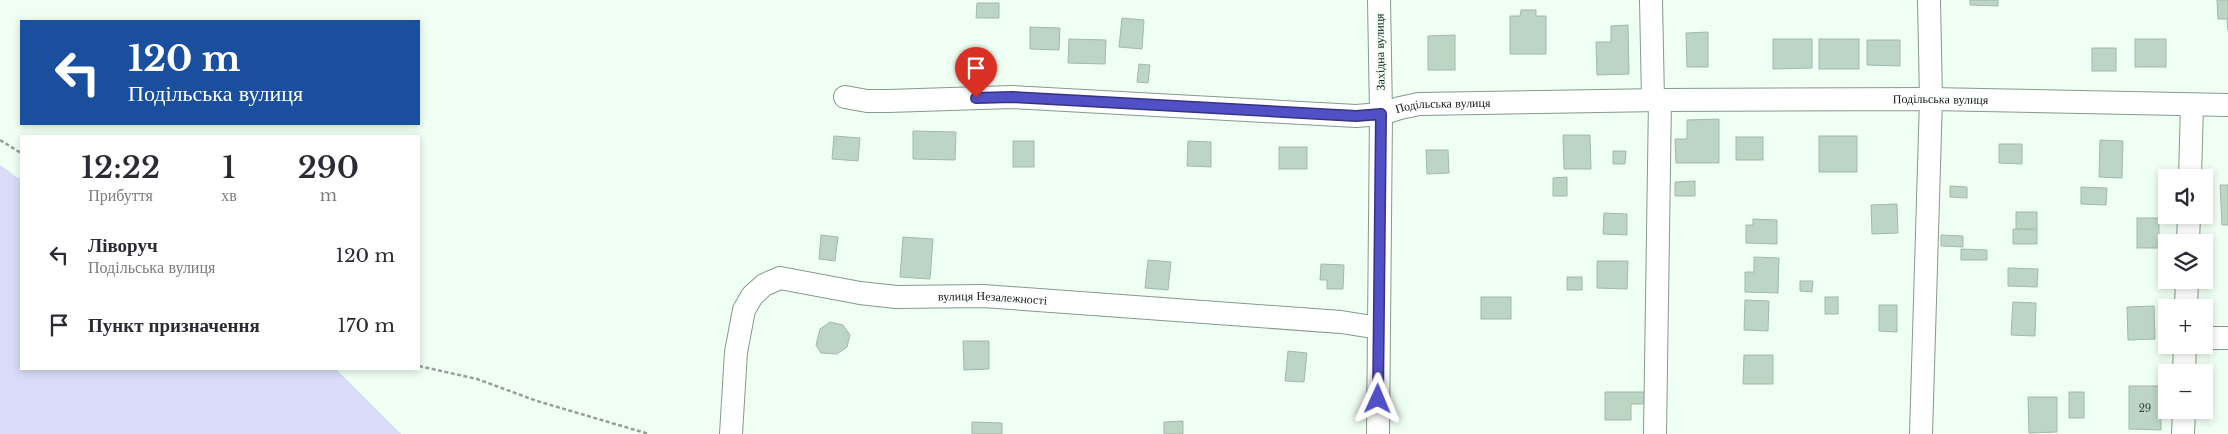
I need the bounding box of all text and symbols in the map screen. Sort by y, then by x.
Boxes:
street label: Західна вулиця [1371,13,1388,91]
text: 120 m [128,37,241,80]
icon: left [45,40,110,105]
pin [955,47,997,98]
icon: arrive [962,54,990,82]
text: Подільська вулиця [128,80,303,107]
street label: Подільська вулиця [1893,91,1989,107]
street label: Подільська вулиця [1393,95,1491,116]
text: 12:22 [81,149,160,186]
text: 1 [222,149,236,186]
text: 290 [298,149,359,186]
map controls [2158,169,2213,419]
button: sound [2158,169,2213,224]
text: Прибуття [88,185,153,205]
text: хв [221,185,237,205]
text: m [320,185,337,205]
text: Ліворуч [88,234,158,257]
button: layers [2158,234,2213,289]
icon: left [45,241,73,269]
text: 120 m [335,244,395,267]
text: Подільська вулиця [88,257,215,277]
street label: вулиця Незалежності [938,288,1048,308]
button: + [2158,299,2213,354]
icon: arrive [45,311,73,339]
text: Пункт призначення [88,314,260,337]
text: 170 m [338,314,395,337]
button: − [2158,364,2213,419]
position arrow [1351,372,1403,424]
house number: 29 [2139,402,2151,415]

